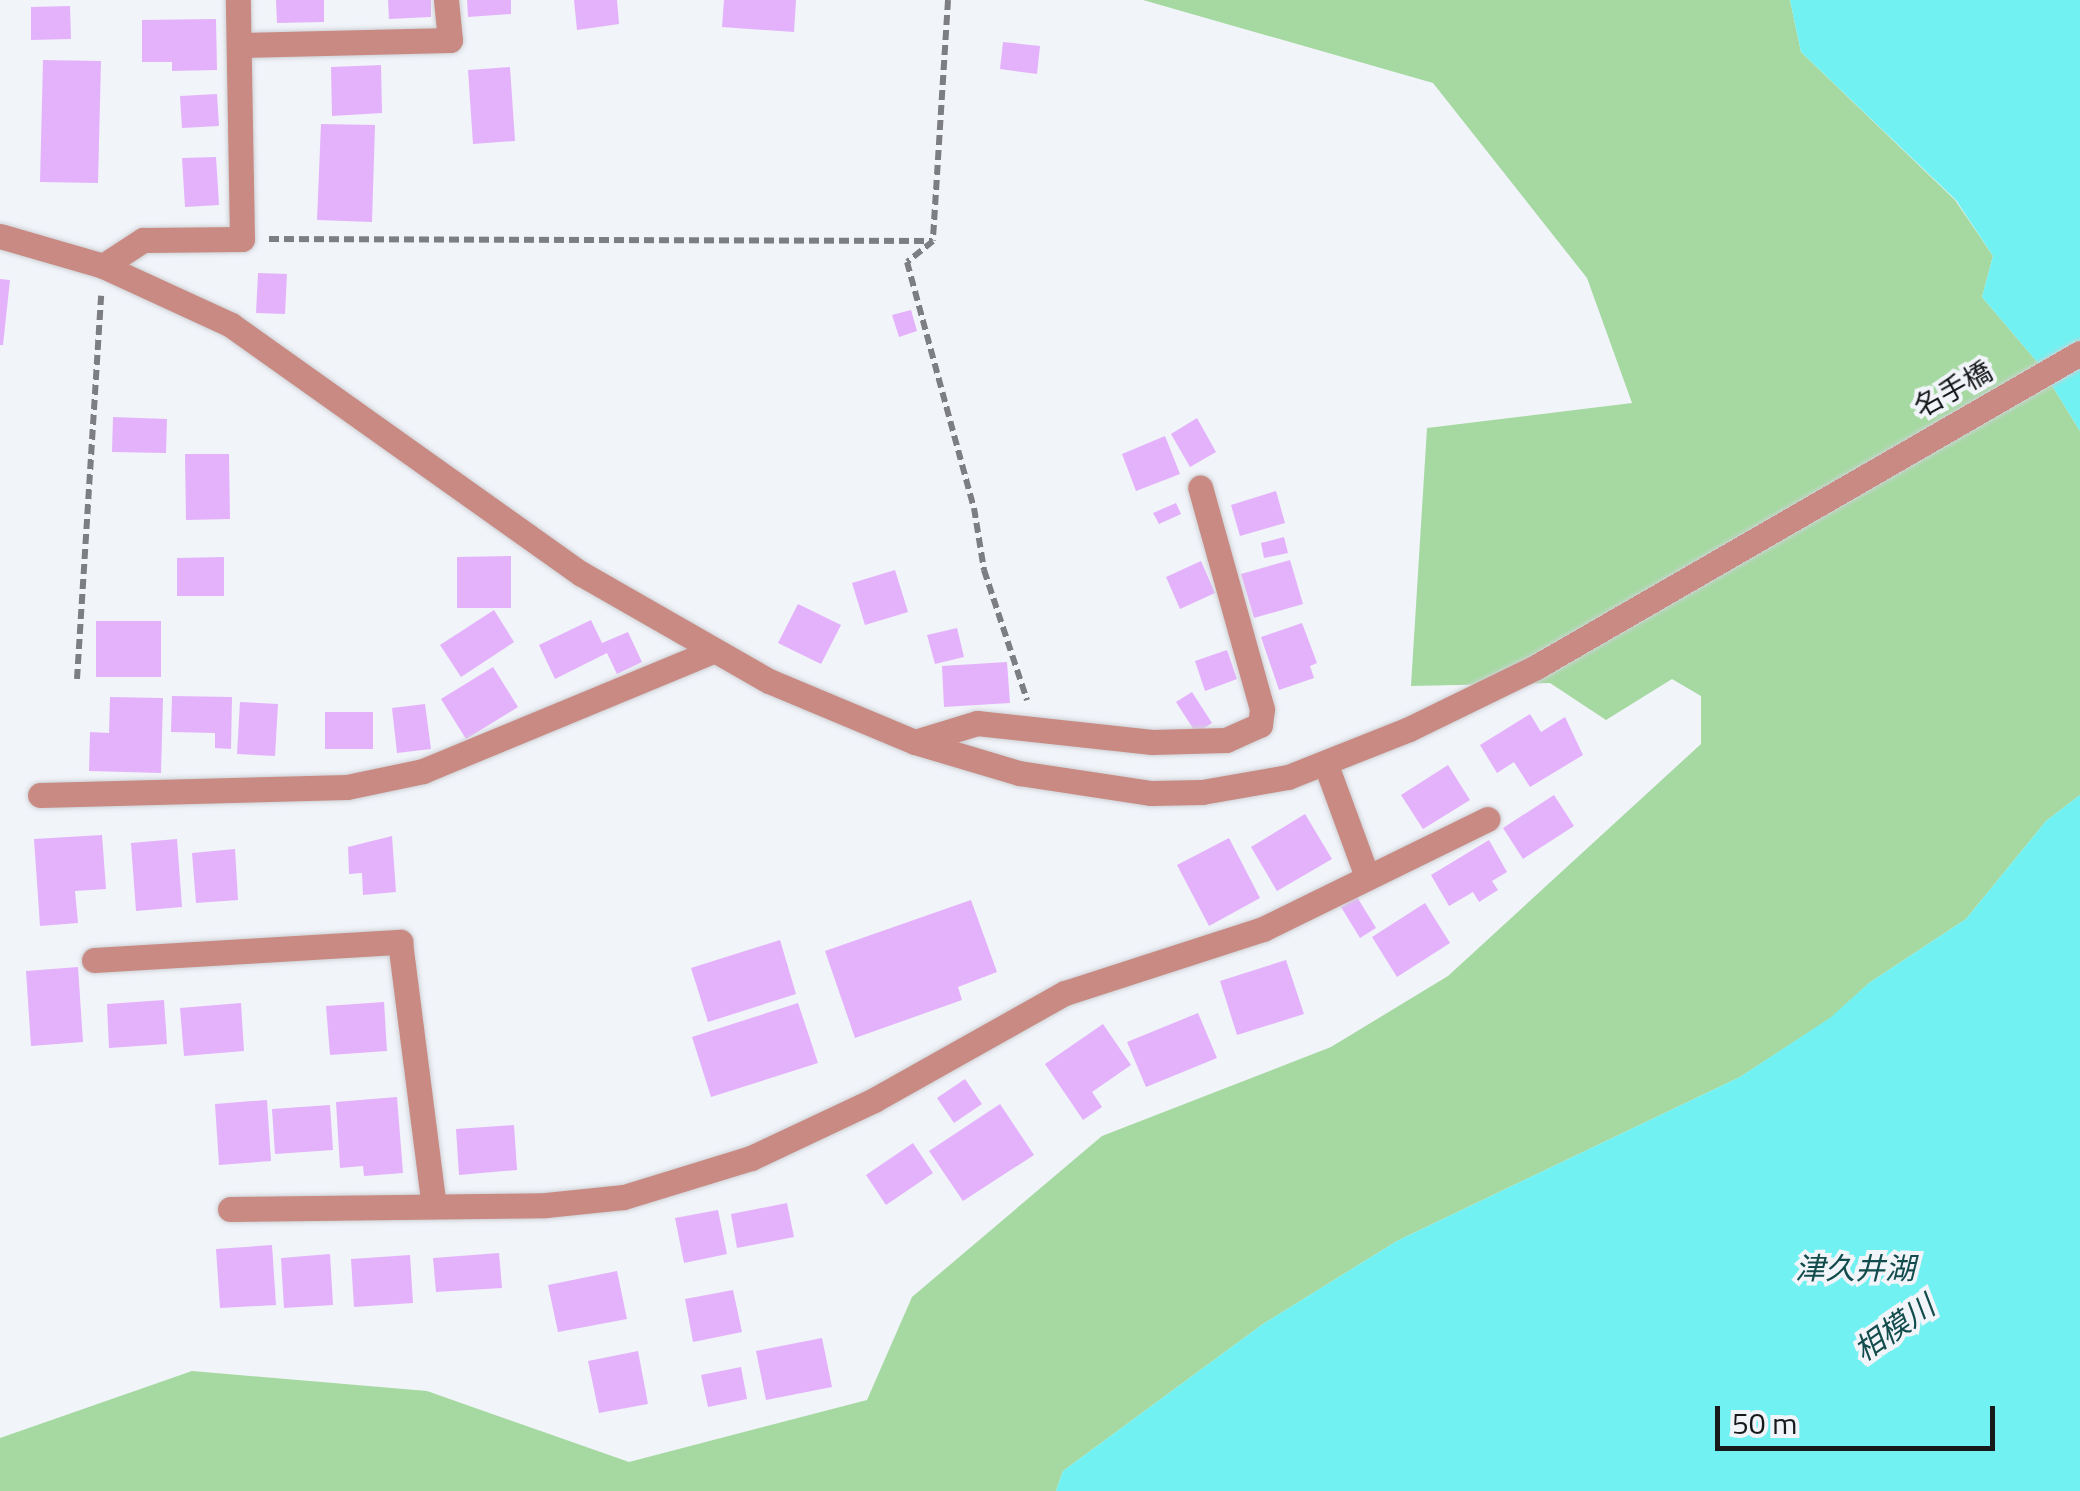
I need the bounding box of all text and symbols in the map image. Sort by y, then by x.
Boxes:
street label: 名手橋 [1908,354,1998,424]
water label: 津久井湖 [1795,1250,1915,1286]
water label: 相模川 [1847,1287,1941,1369]
scale bar [1720,1386,2000,1448]
text: 50 m [1732,1400,1797,1446]

